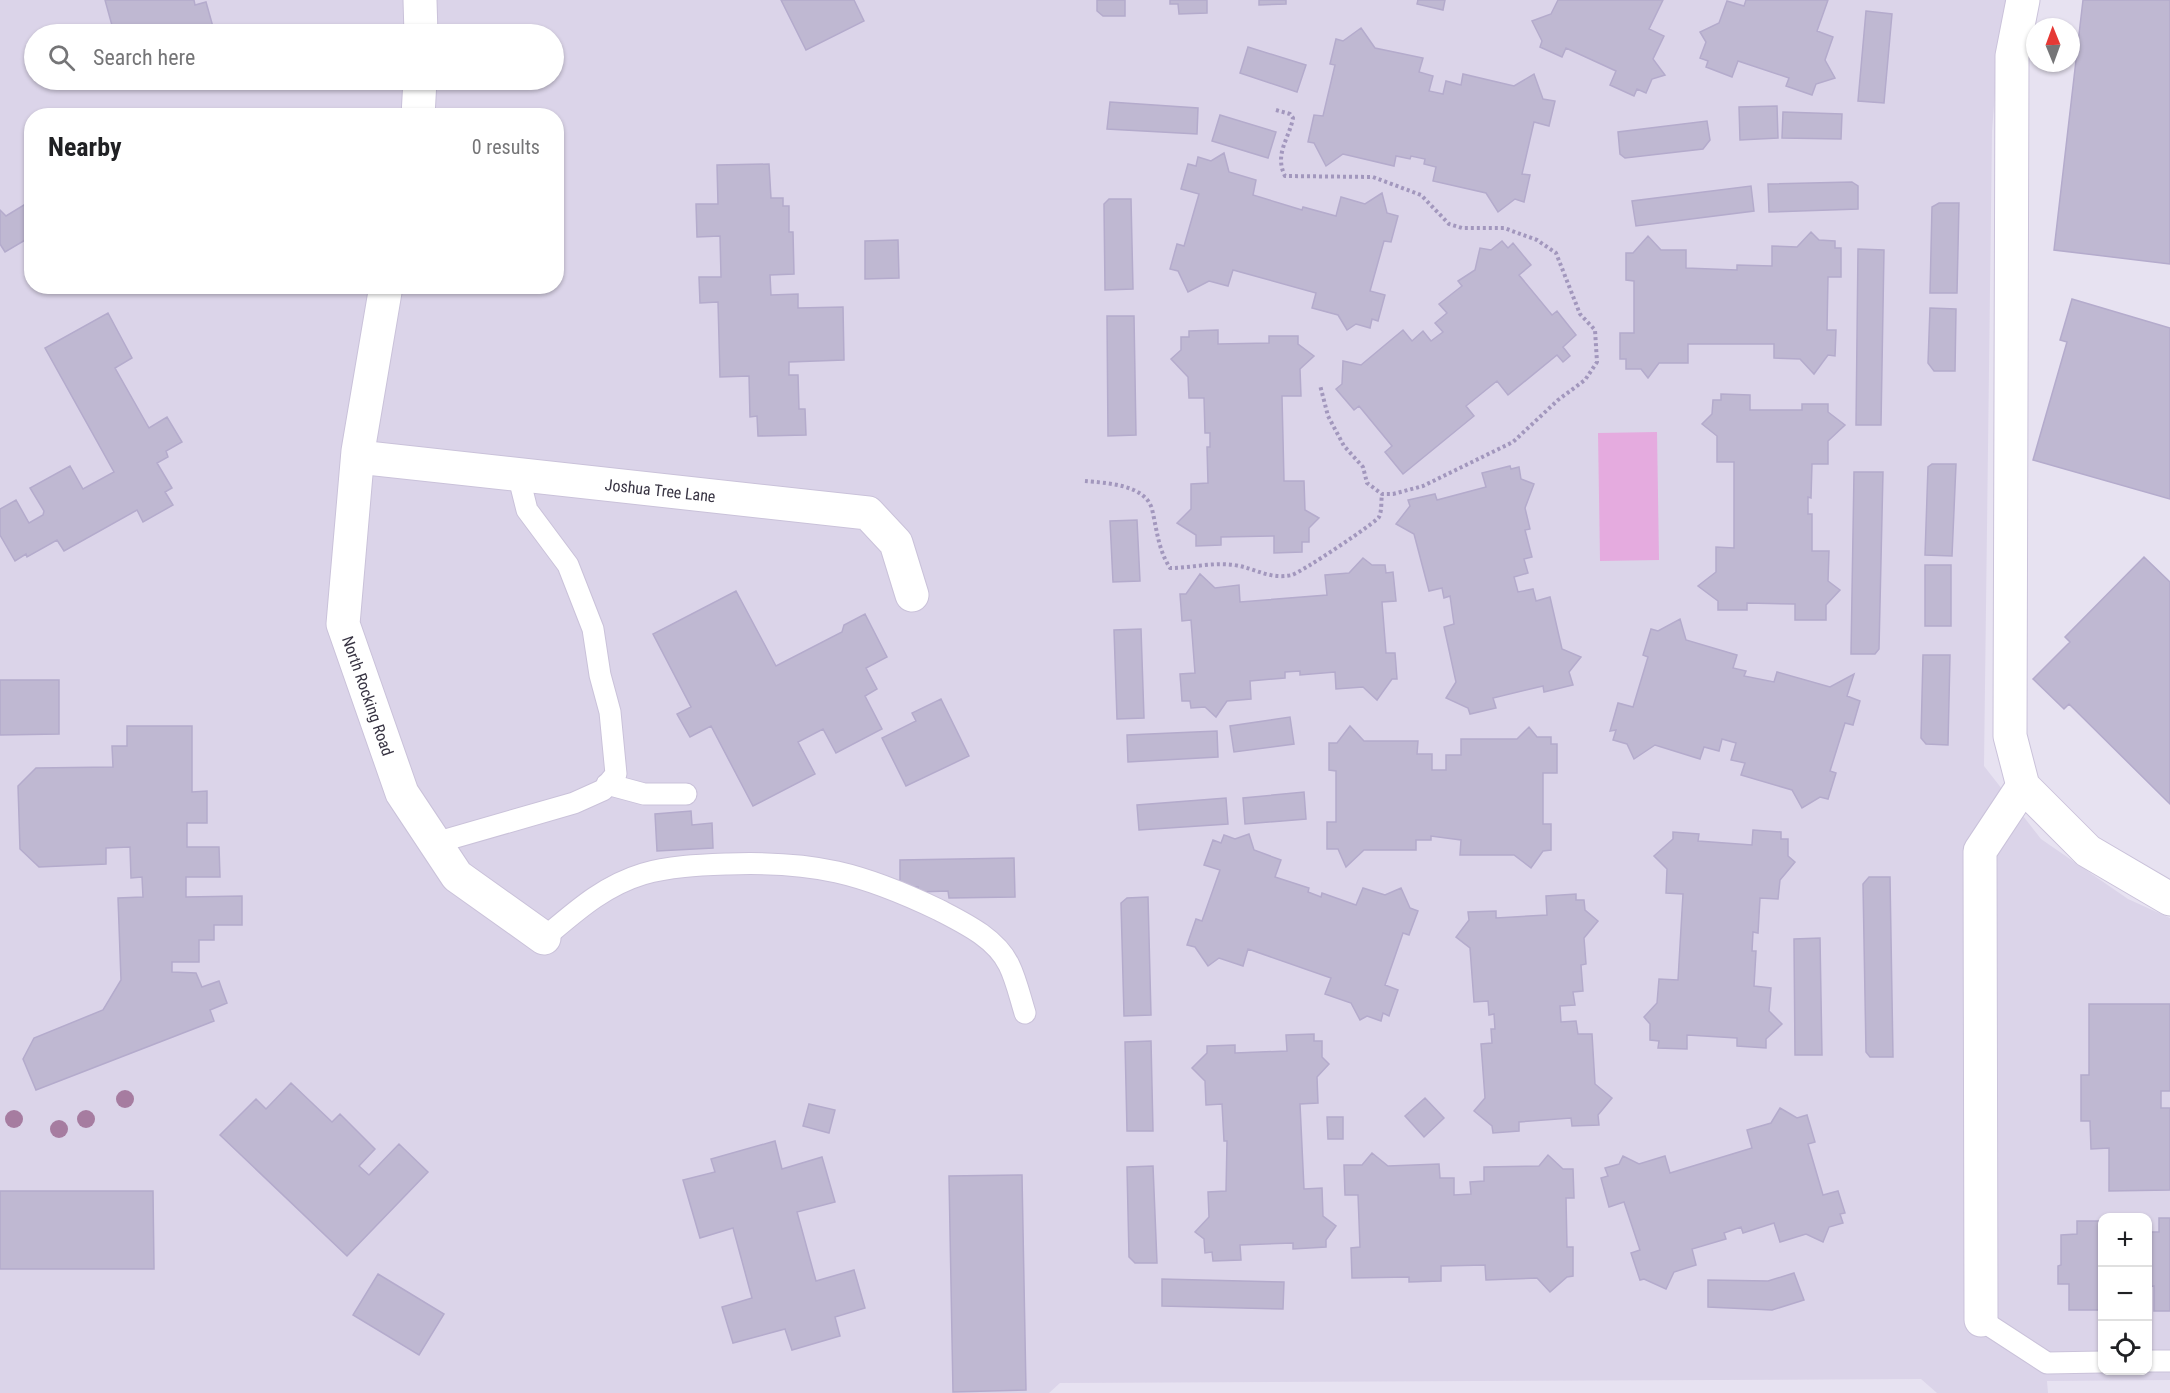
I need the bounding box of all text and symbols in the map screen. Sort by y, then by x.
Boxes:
north arrow [2026,18,2080,72]
search box [24,24,564,90]
icon: search [45,41,78,74]
text: Search here [93,45,195,70]
text: Nearby [48,132,122,162]
text: 0 results [472,135,540,159]
street label: Joshua Tree Lane [604,475,716,506]
street label: North Rocking Road [338,633,397,758]
map controls [2098,1213,2152,1375]
button: + [2098,1213,2152,1267]
button: − [2098,1267,2152,1321]
button: locate [2098,1321,2152,1375]

